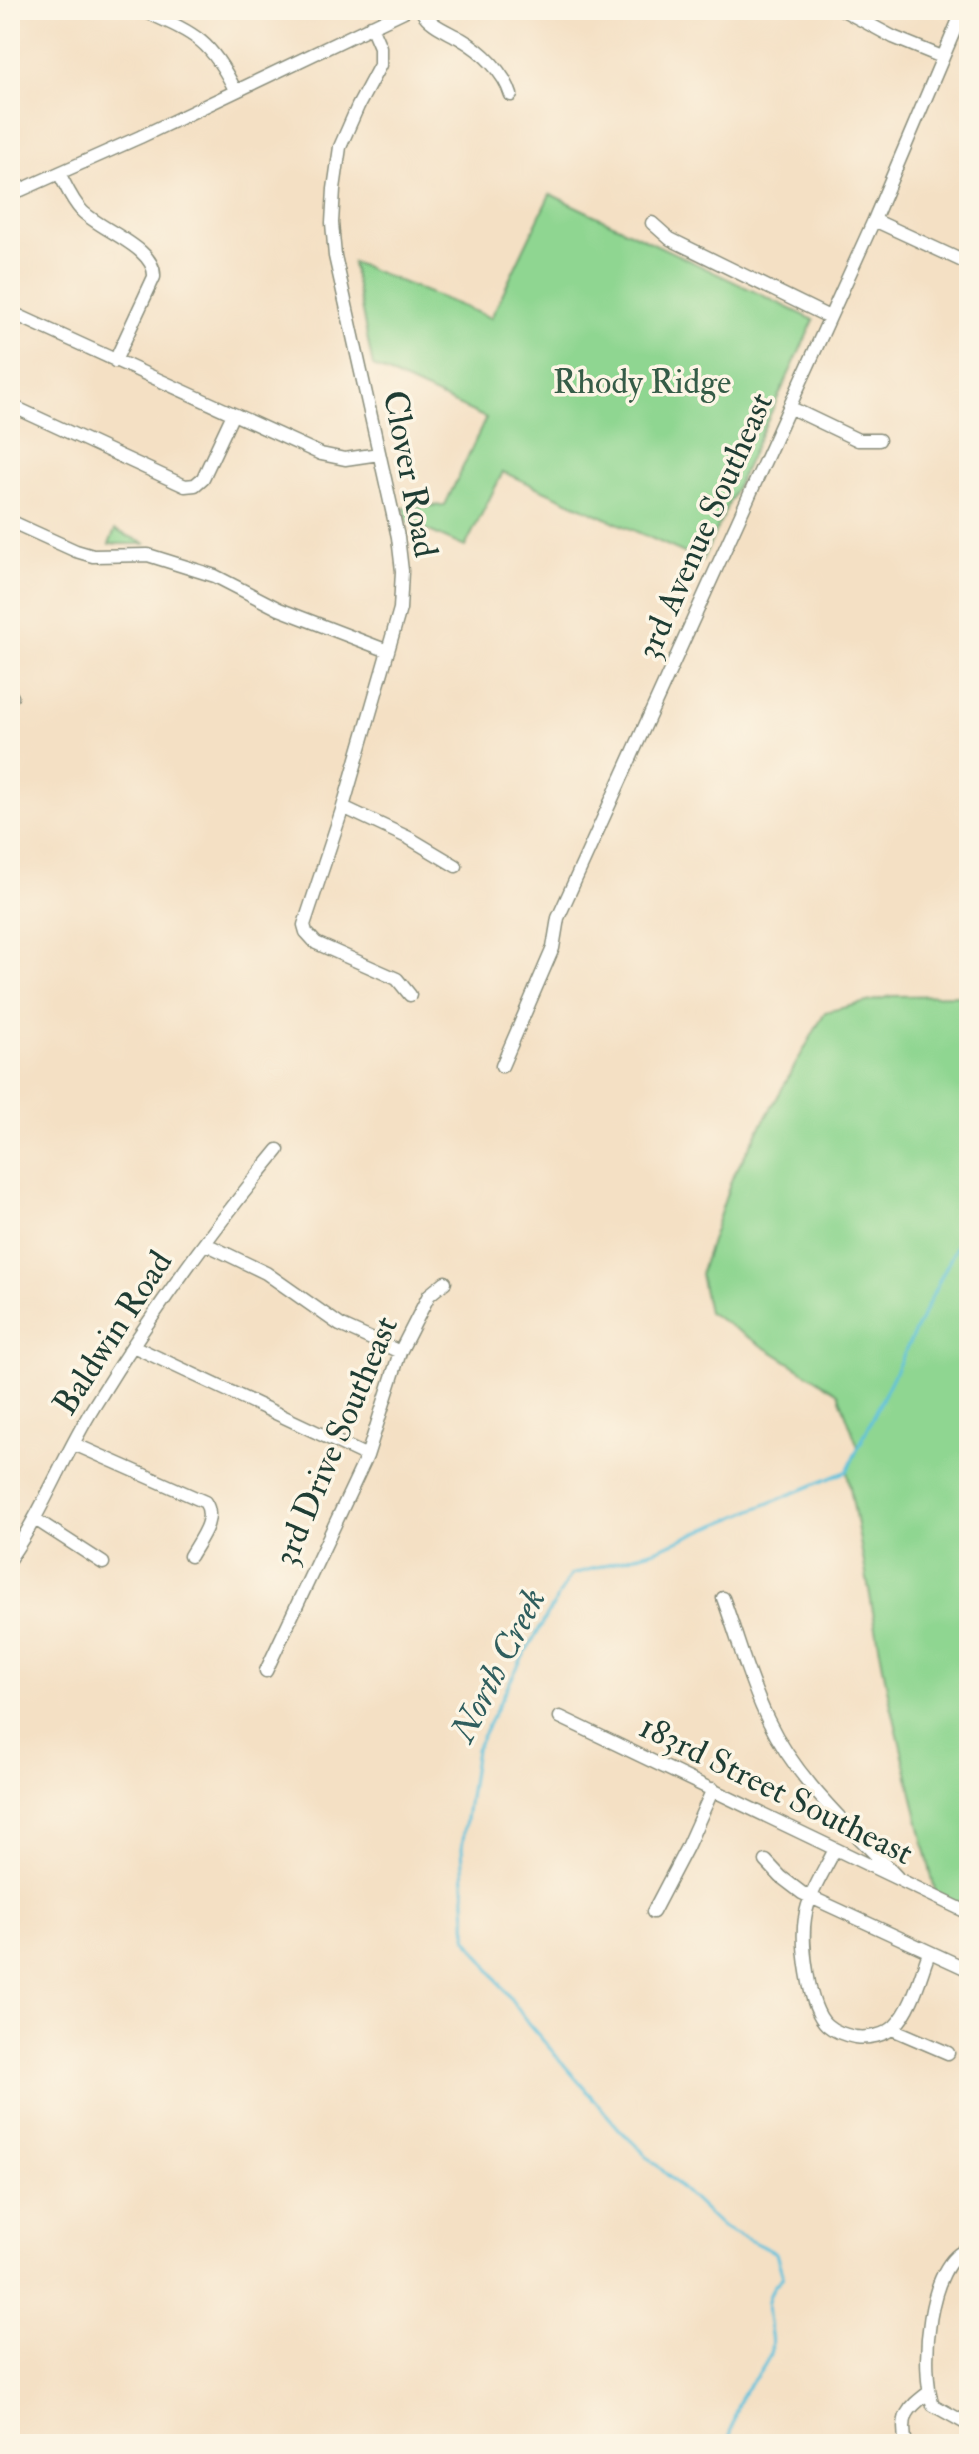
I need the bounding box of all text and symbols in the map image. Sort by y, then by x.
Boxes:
park label: Rhody Ridge [553,361,731,404]
street label: 3rd Avenue Southeast [627,386,783,666]
street label: Clover Road [373,387,447,561]
street label: Baldwin Road [44,1243,182,1423]
street label: 3rd Drive Southeast [264,1310,408,1572]
water label: North Creek [439,1581,556,1751]
street label: 183rd Street Southeast [632,1705,920,1875]

